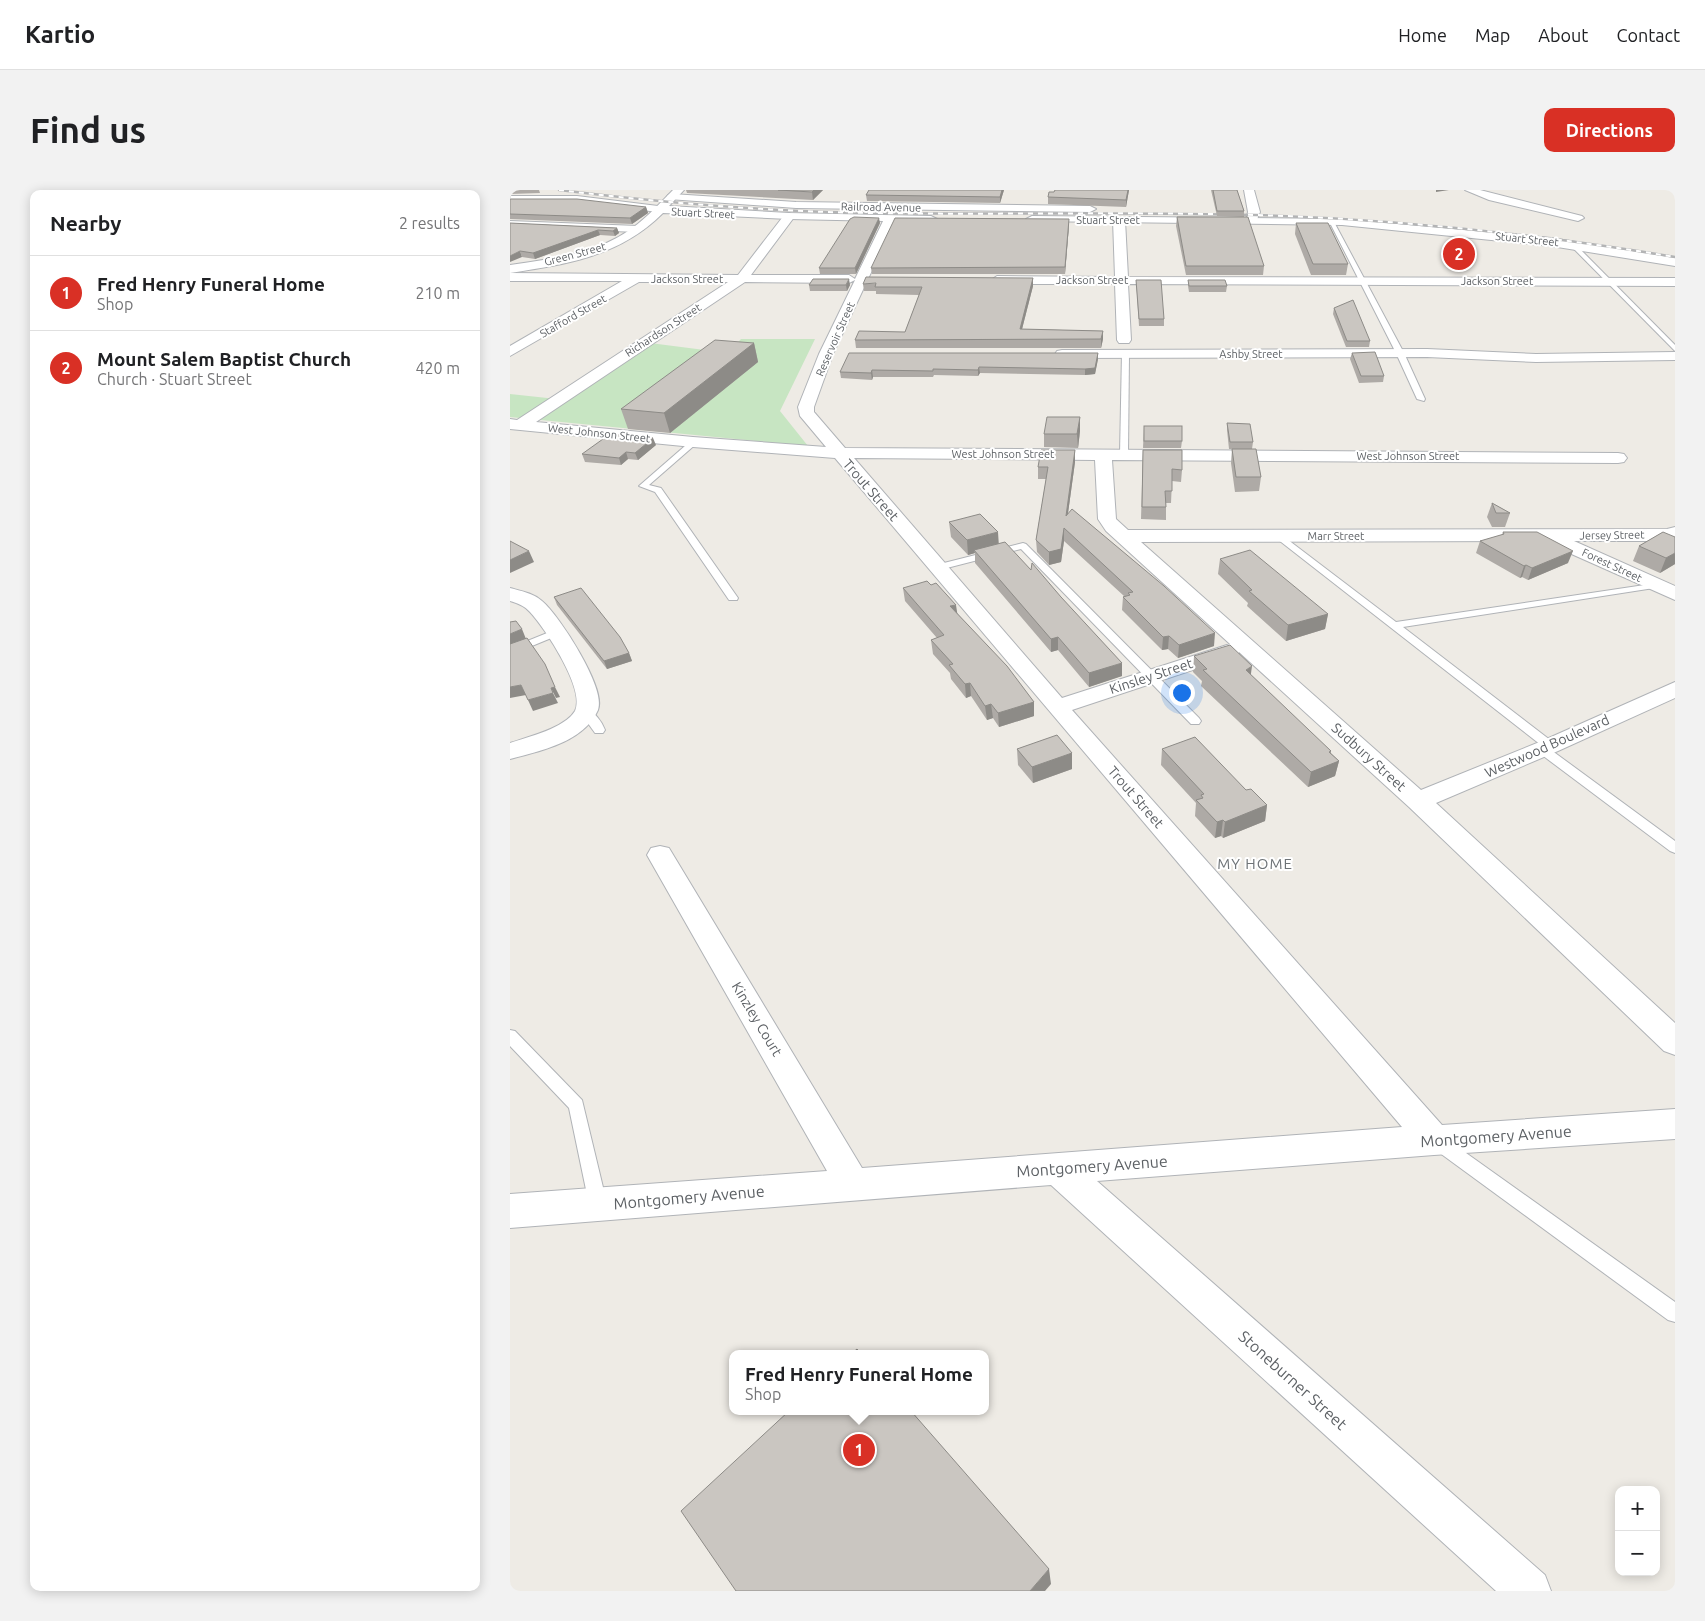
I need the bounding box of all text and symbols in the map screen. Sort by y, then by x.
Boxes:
text: Kartio [25,21,95,48]
text: Home [1398,25,1447,45]
text: Map [1475,25,1510,45]
text: About [1538,25,1588,45]
text: Contact [1616,25,1680,45]
button: Directions [1544,108,1675,152]
text: Find us [30,110,146,150]
street label: Railroad Avenue [841,200,921,214]
street label: Stuart Street [671,205,736,221]
text: Nearby [50,211,121,235]
text: 2 results [399,214,460,232]
street label: Stuart Street [1076,214,1141,226]
street label: Stuart Street [1495,230,1560,248]
pin: 2 [1443,235,1475,273]
street label: Green Street [543,240,608,268]
text: Fred Henry Funeral Home [97,273,325,295]
street label: Jackson Street [651,273,724,285]
street label: Jackson Street [1056,274,1129,286]
street label: Jackson Street [1461,275,1534,287]
text: 1 [61,284,71,302]
text: 210 m [415,284,460,302]
street label: Stafford Street [538,292,609,340]
text: Shop [97,295,133,313]
street label: Reservoir Street [813,299,857,378]
street label: Richardson Street [623,301,704,359]
text: Mount Salem Baptist Church [97,348,351,370]
street label: Ashby Street [1219,348,1283,360]
text: 2 [61,359,71,377]
text: 420 m [415,359,460,377]
text: Church · Stuart Street [97,370,252,388]
street label: West Johnson Street [547,422,651,444]
street label: West Johnson Street [952,448,1055,460]
street label: West Johnson Street [1357,450,1460,462]
street label: Trout Street [840,456,902,525]
street label: Jersey Street [1579,528,1645,542]
street label: Marr Street [1308,530,1365,542]
street label: Forest Street [1580,546,1644,584]
street label: Kinsley Street [1107,655,1195,697]
your location [1169,680,1195,706]
street label: Westwood Boulevard [1482,711,1612,781]
street label: Sudbury Street [1329,719,1410,795]
street label: Trout Street [1105,763,1167,832]
district label: MY HOME [1217,855,1293,872]
street label: Kinzley Court [729,979,786,1059]
street label: Montgomery Avenue [1420,1122,1572,1150]
street label: Montgomery Avenue [1016,1152,1168,1180]
street label: Montgomery Avenue [613,1181,765,1213]
street label: Stoneburner Street [1235,1327,1351,1434]
popup [729,1350,989,1415]
text: Fred Henry Funeral Home [745,1363,973,1385]
text: Shop [745,1385,781,1403]
pin: 1 [843,1431,875,1469]
map controls [1615,1486,1660,1576]
button: + [1615,1486,1660,1531]
button: − [1615,1531,1660,1576]

